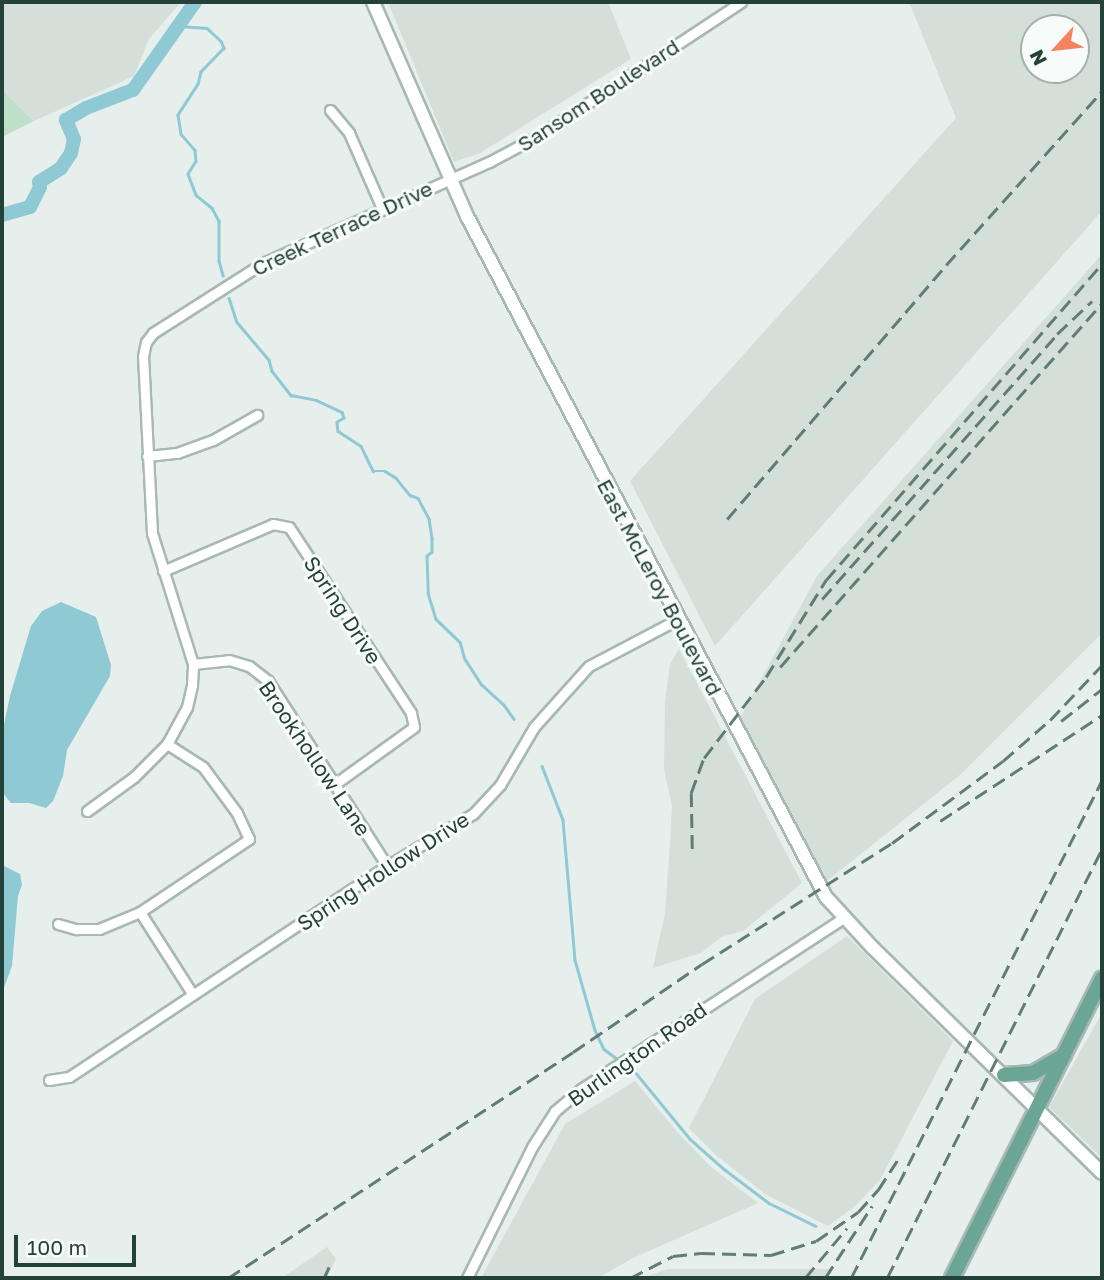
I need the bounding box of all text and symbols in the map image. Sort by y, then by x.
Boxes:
north arrow [1020,14,1090,84]
street label: Sansom Boulevard [513,33,683,157]
text: N [1024,46,1051,70]
street label: Creek Terrace Drive [248,175,436,281]
street label: East McLeroy Boulevard [592,475,728,699]
street label: Spring Drive [299,551,387,669]
street label: Brookhollow Lane [254,676,376,840]
street label: Spring Hollow Drive [292,806,474,936]
street label: Burlington Road [563,997,711,1111]
scale bar [18,1220,140,1264]
text: 100 m [27,1234,87,1260]

